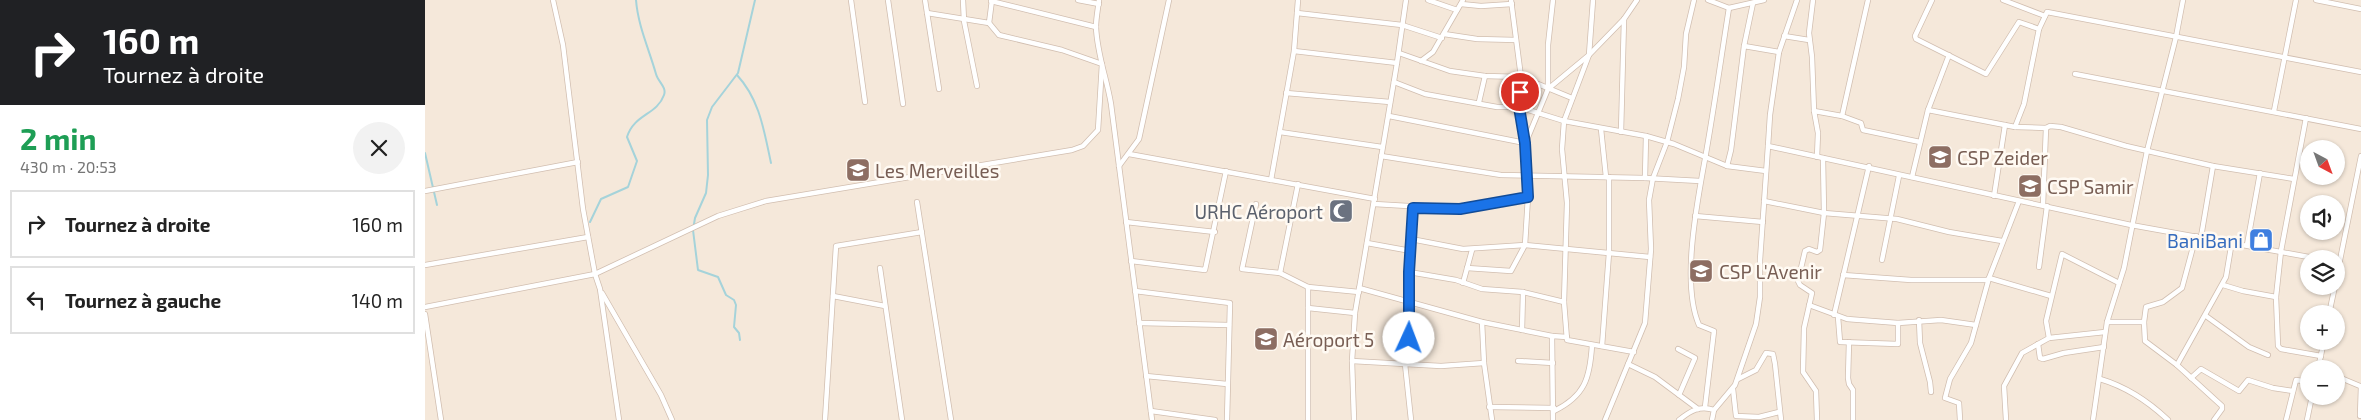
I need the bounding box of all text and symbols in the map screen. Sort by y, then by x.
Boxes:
text: 160 m [103,19,199,61]
icon: right [20,20,85,85]
text: Tournez à droite [103,61,264,87]
pin [1499,71,1541,113]
icon: arrive [1506,78,1534,106]
text: 2 min [20,120,97,156]
button: close [353,122,405,174]
north arrow [2300,140,2345,185]
map controls [2300,140,2345,405]
school or university icon: CSP Zeider [1927,144,1953,170]
place label: CSP Zeider [1957,146,2048,169]
text: 430 m · 20:53 [20,157,117,176]
school or university icon: Les Merveilles [845,157,871,183]
place label: Les Merveilles [875,159,999,182]
school or university icon: CSP Samir [2017,173,2043,199]
place label: CSP Samir [2047,175,2134,198]
button: sound [2300,195,2345,240]
mosque icon: URHC Aéroport [1328,198,1354,224]
place label: URHC Aéroport [1194,200,1323,223]
icon: right [22,210,50,238]
text: Tournez à droite [65,213,211,236]
text: 160 m [352,213,403,236]
shop icon: BaniBani [2248,227,2274,253]
place label: BaniBani [2167,229,2243,252]
button: layers [2300,250,2345,295]
school or university icon: CSP L'Avenir [1688,258,1714,284]
place label: CSP L'Avenir [1719,260,1822,283]
icon: left [22,286,50,314]
text: Tournez à gauche [65,289,221,312]
text: 140 m [351,289,403,312]
button: + [2300,305,2345,350]
position arrow [1382,311,1434,363]
school or university icon: Aéroport 5 [1253,326,1279,352]
place label: Aéroport 5 [1283,328,1374,351]
button: − [2300,360,2345,405]

